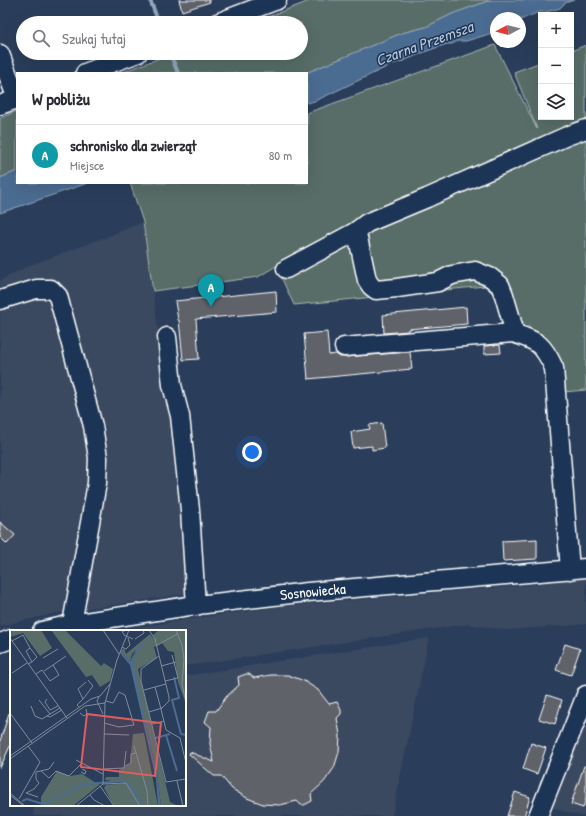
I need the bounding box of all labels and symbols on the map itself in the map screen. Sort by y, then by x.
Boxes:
north arrow [490,12,526,48]
water label: Czarna Przemsza [372,15,478,71]
pin: A [198,274,224,307]
your location [242,442,262,462]
street label: Sosnowiecka [279,578,347,605]
inset map [10,630,186,806]

